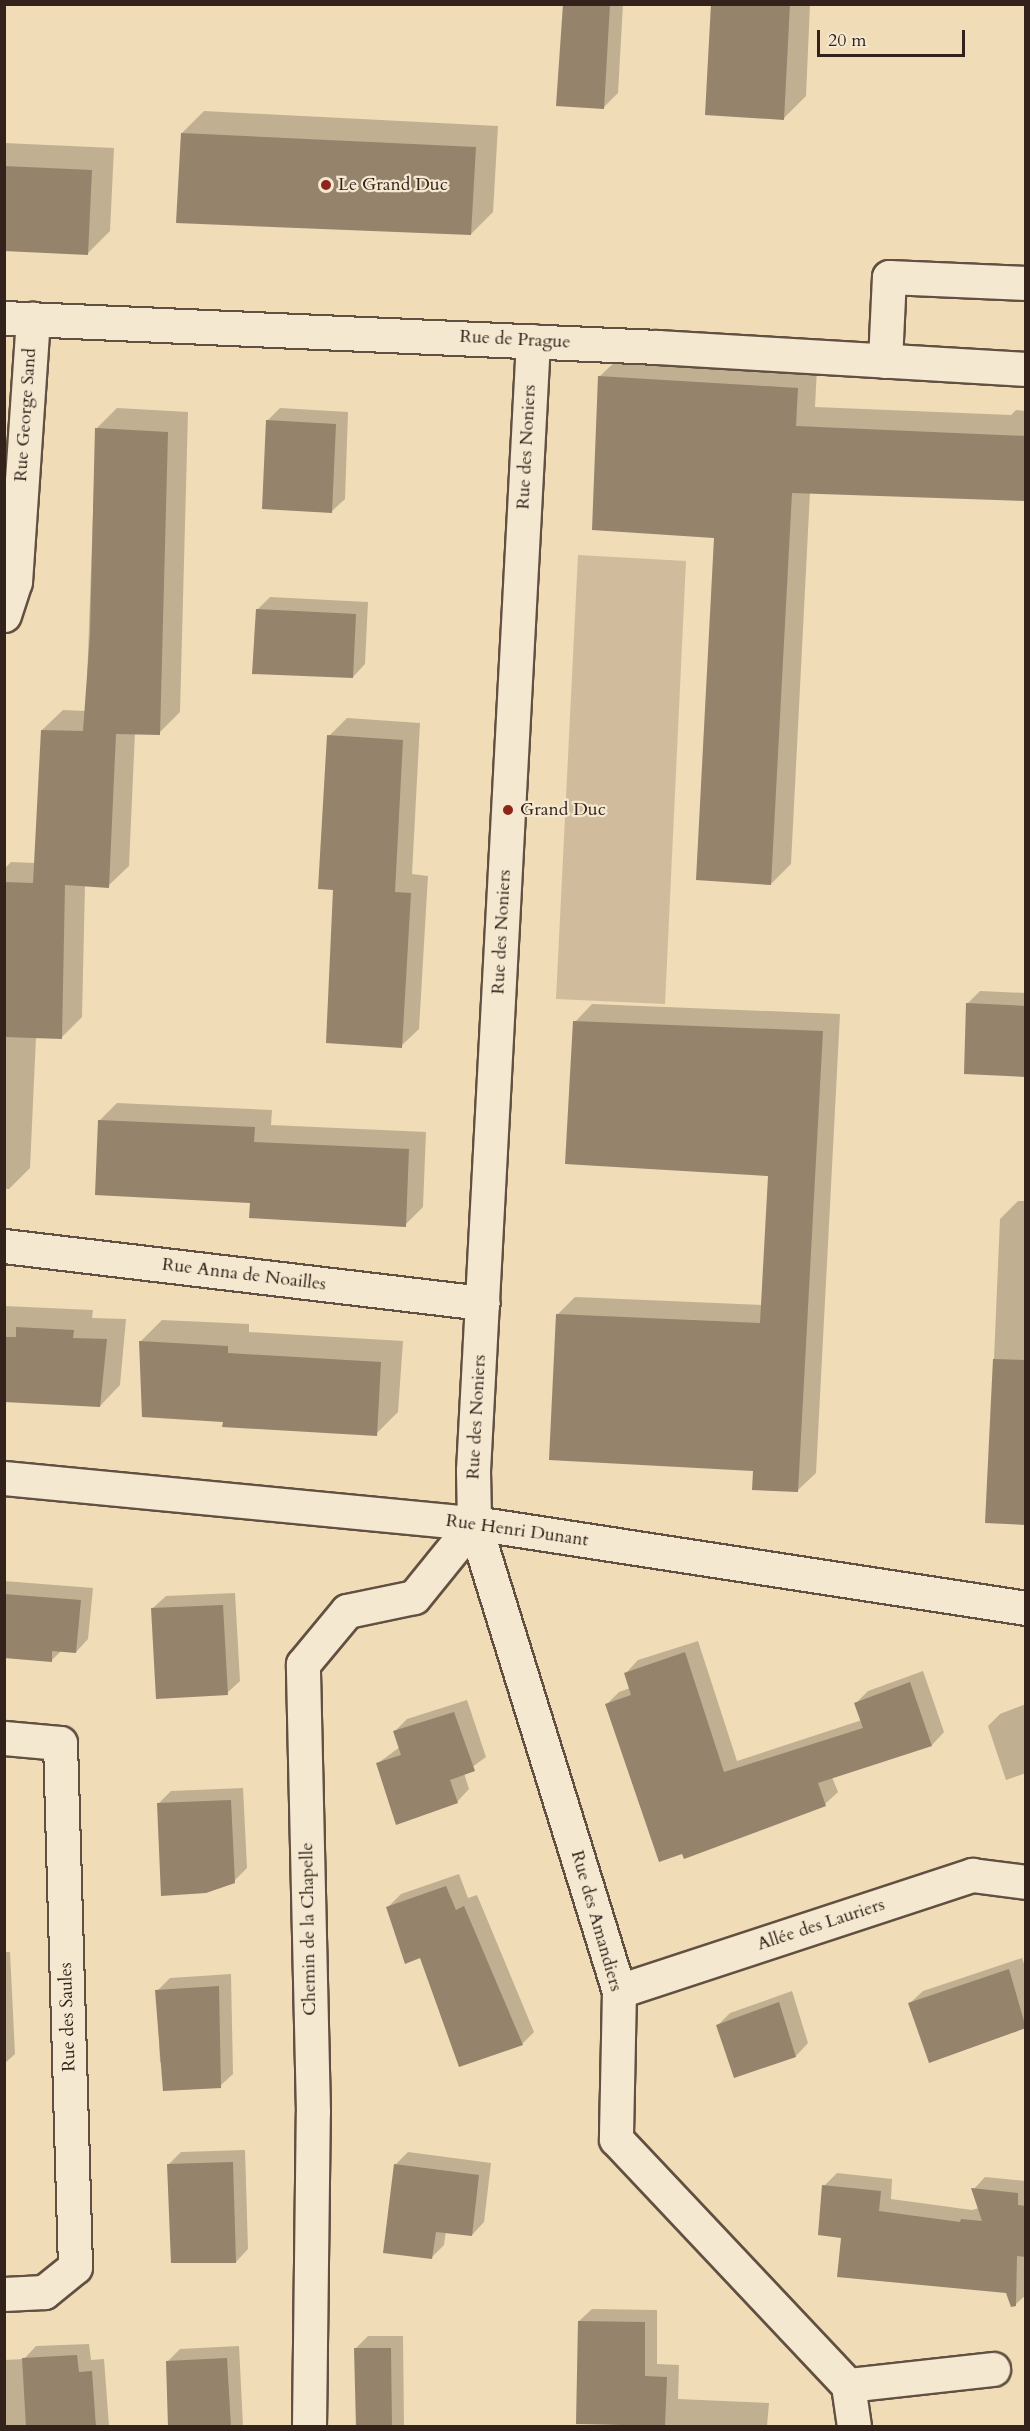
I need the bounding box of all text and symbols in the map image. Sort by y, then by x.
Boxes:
scale bar [820,18,968,56]
text: 20 m [828,28,867,53]
place label: Le Grand Duc [338,174,448,196]
marker: Le Grand Duc [319,178,333,192]
street label: Rue de Prague [459,326,571,354]
street label: Rue George Sand [11,348,41,482]
street label: Rue des Noniers [513,384,541,510]
place label: Grand Duc [520,799,606,821]
marker: Grand Duc [501,803,515,817]
street label: Rue des Noniers [488,869,516,995]
street label: Rue Anna de Noailles [161,1254,327,1296]
street label: Rue des Noniers [463,1354,491,1480]
street label: Rue Henri Dunant [444,1510,590,1552]
street label: Chemin de la Chapelle [297,1842,321,2016]
street label: Rue des Amandiers [566,1848,626,1994]
street label: Allée des Lauriers [755,1894,887,1956]
street label: Rue des Saules [55,1962,81,2072]

